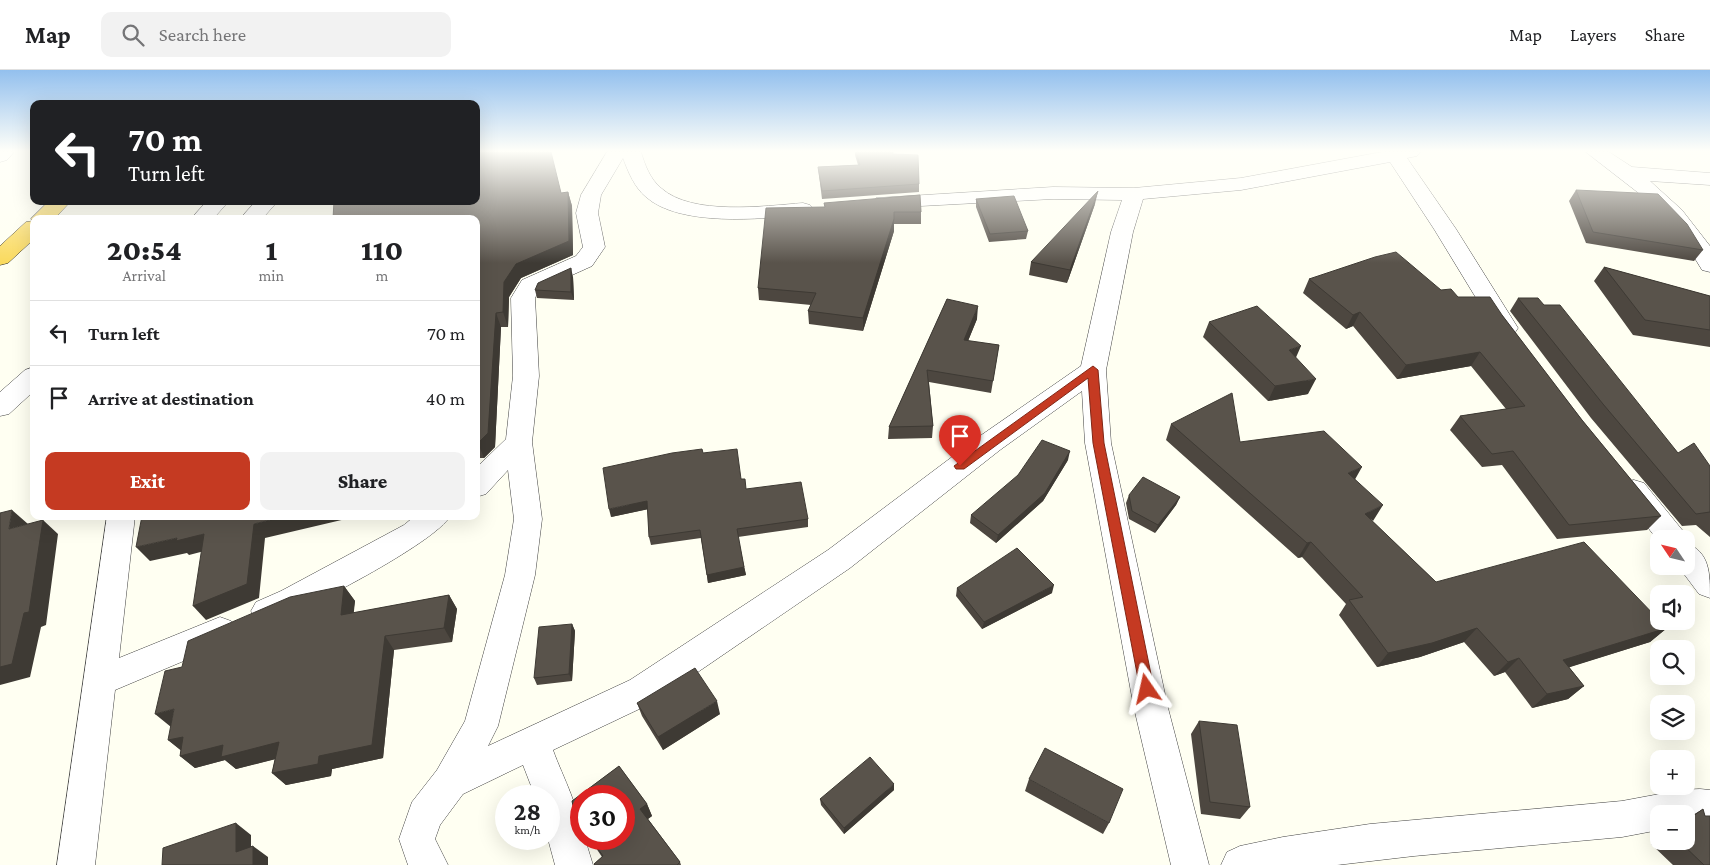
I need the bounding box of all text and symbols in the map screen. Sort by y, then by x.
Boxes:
search box [101,12,451,57]
text: Map [25,21,71,48]
icon: search [119,21,147,49]
text: Search here [159,24,246,45]
text: Map [1509,25,1542,45]
text: Layers [1570,25,1617,45]
text: Share [1645,25,1685,45]
icon: left [45,120,110,185]
text: 70 m [128,120,202,159]
text: Turn left [128,161,205,186]
text: 20:54 [107,233,182,266]
text: 1 [265,233,277,266]
text: 110 [361,233,403,266]
text: Arrival [122,267,166,284]
text: min [258,267,284,284]
text: m [376,267,388,284]
icon: left [45,319,73,347]
text: Turn left [88,323,160,344]
text: 70 m [427,323,465,344]
icon: arrive [45,384,73,412]
text: Arrive at destination [88,388,254,409]
text: 40 m [426,388,465,409]
pin [939,415,981,466]
icon: arrive [946,422,974,450]
button: Exit [45,452,250,510]
button: Share [260,452,465,510]
north arrow [1650,530,1695,575]
map controls [1650,530,1695,850]
button: sound [1650,585,1695,630]
button: search [1650,640,1695,685]
position arrow [1120,662,1172,714]
button: layers [1650,695,1695,740]
button: + [1650,750,1695,795]
speed limit sign: 30 [570,785,635,850]
text: 28 [514,798,541,825]
button: − [1650,805,1695,850]
text: km/h [515,823,540,837]

